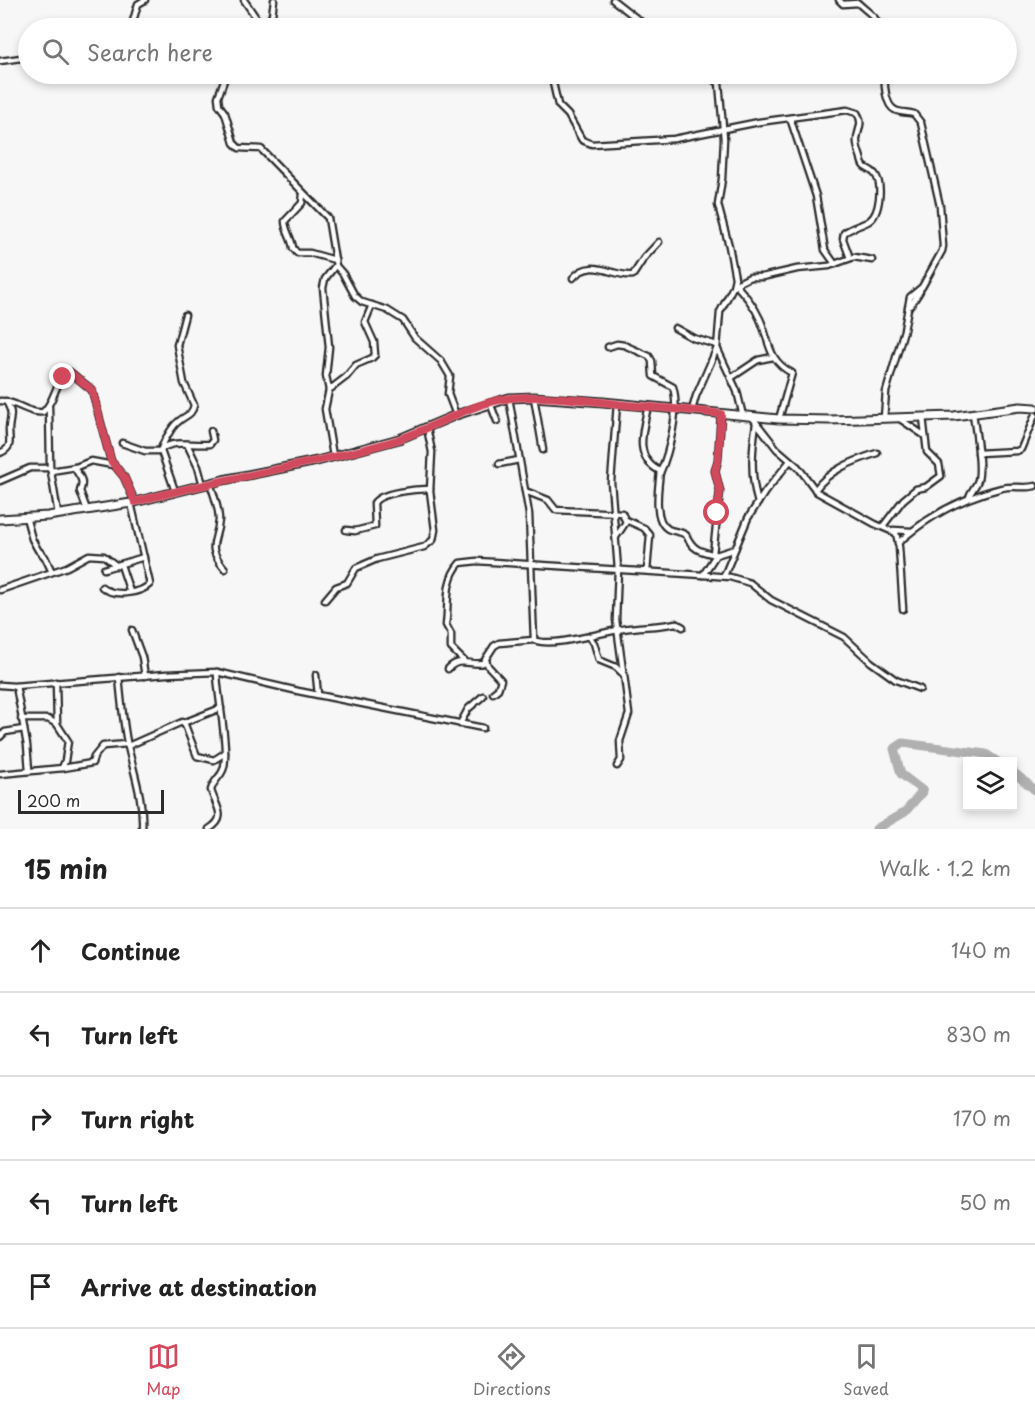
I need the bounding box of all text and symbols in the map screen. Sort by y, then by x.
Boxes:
search box [18,18,1017,84]
icon: search [39,35,72,68]
text: Search here [87,35,213,68]
route end [49,363,75,389]
route start [703,499,729,525]
map controls [963,757,1017,811]
button: layers [963,757,1017,811]
scale bar [18,787,164,814]
text: 200 m [27,788,80,812]
text: 15 min [24,849,108,888]
text: Walk · 1.2 km [879,853,1011,883]
icon: ahead [24,934,57,967]
text: Continue [81,934,180,967]
text: 140 m [951,935,1011,965]
icon: left [24,1018,57,1051]
text: Turn left [81,1018,178,1051]
text: 830 m [946,1019,1011,1049]
icon: right [24,1102,57,1135]
text: Turn right [81,1102,194,1135]
text: 170 m [953,1103,1011,1133]
icon: left [24,1186,57,1219]
text: Turn left [81,1186,178,1219]
text: 50 m [959,1187,1011,1217]
icon: arrive [24,1270,57,1303]
text: Arrive at destination [81,1270,317,1303]
tab: Map [146,1340,180,1400]
tab: Directions [473,1340,551,1400]
tab: Saved [843,1340,889,1400]

